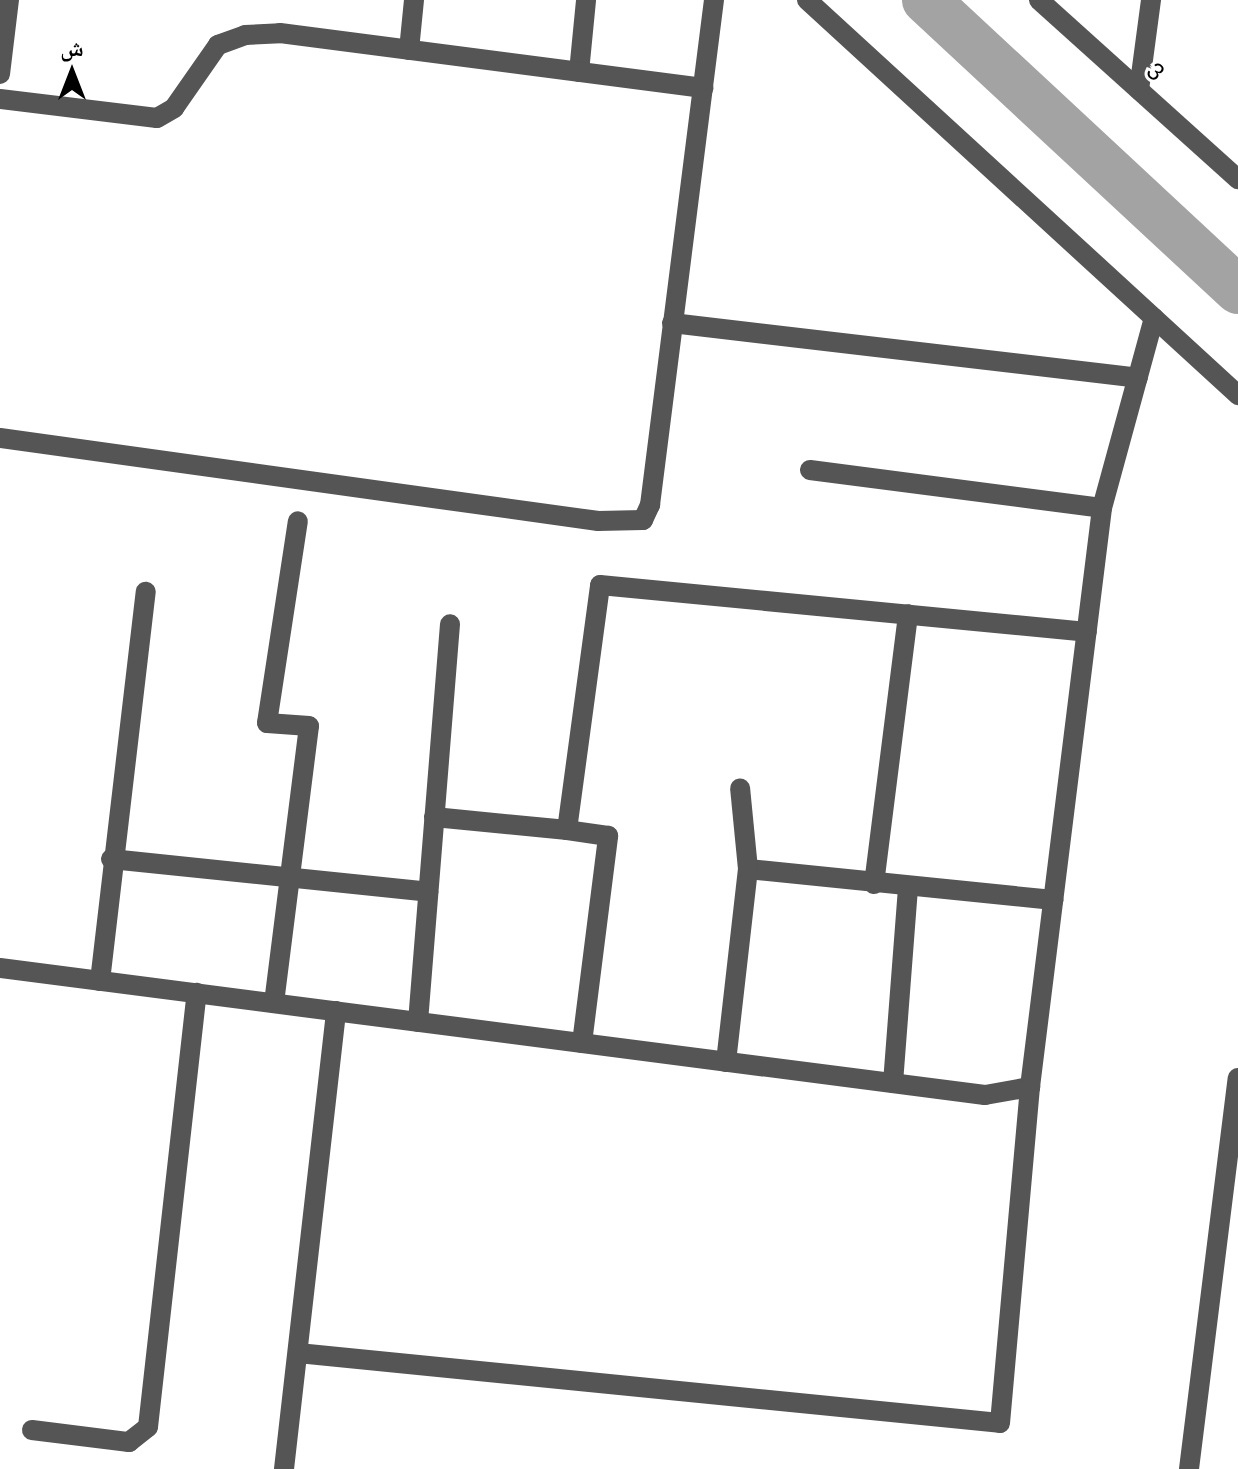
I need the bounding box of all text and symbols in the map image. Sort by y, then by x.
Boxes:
north arrow [32,32,112,112]
text: ش [60,34,84,61]
street label: 3 [1141,56,1171,86]

